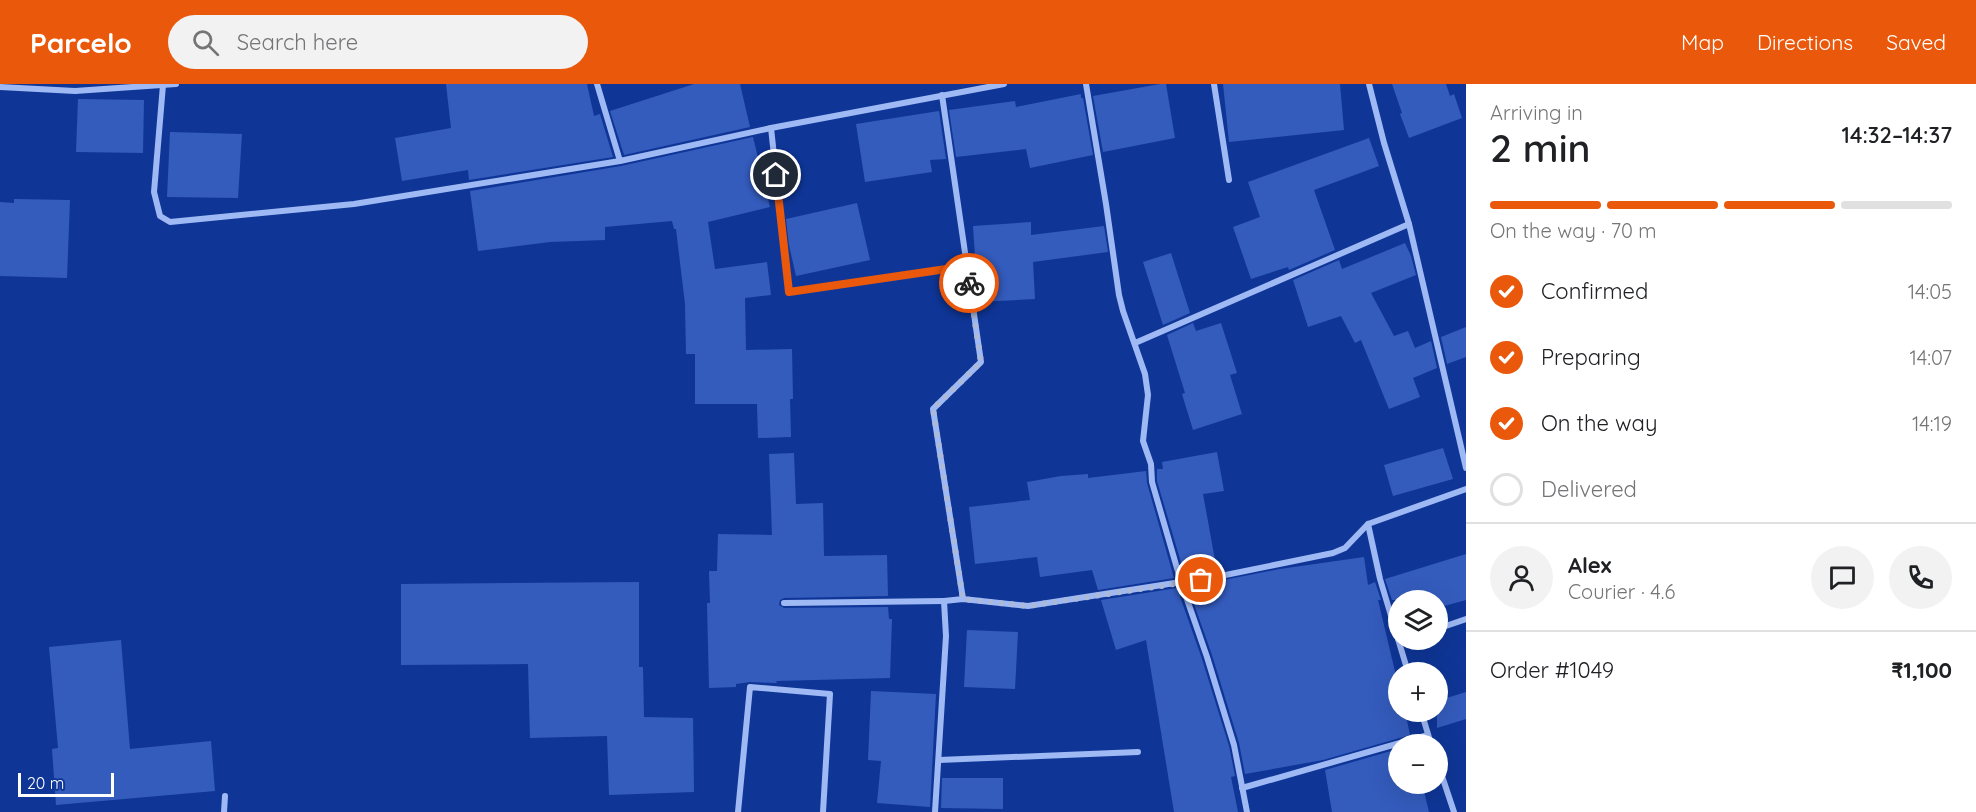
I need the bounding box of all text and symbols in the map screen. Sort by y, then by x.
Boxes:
search box [168,15,588,69]
text: Parcelo [30,25,132,60]
icon: search [189,26,222,59]
text: Search here [237,28,358,56]
text: Map [1681,29,1724,55]
text: Directions [1757,29,1853,55]
text: Saved [1886,29,1946,55]
text: Arriving in [1490,100,1583,125]
text: 14:32–14:37 [1842,121,1952,149]
text: 2 min [1490,123,1591,172]
pin [750,149,801,200]
icon: home [759,158,792,191]
text: On the way · 70 m [1490,218,1657,243]
courier [939,253,999,313]
icon: bike [953,267,986,300]
icon: check [1490,275,1523,308]
text: Confirmed [1541,277,1648,305]
text: 14:05 [1908,279,1952,304]
icon: check [1490,341,1523,374]
text: Preparing [1541,343,1641,371]
text: 14:07 [1910,345,1952,370]
icon: check [1490,407,1523,440]
text: On the way [1541,409,1657,437]
text: 14:19 [1912,411,1952,436]
text: Delivered [1541,475,1637,503]
button: person [1490,546,1553,609]
button: chat [1811,546,1874,609]
button: phone [1889,546,1952,609]
text: Alex [1568,551,1611,579]
pin [1175,554,1226,605]
icon: bag [1184,563,1217,596]
text: Courier · 4.6 [1568,579,1675,604]
map controls [1388,590,1448,794]
button: layers [1388,590,1448,650]
text: Order #1049 [1490,656,1614,684]
text: ₹1,100 [1891,656,1952,684]
button: + [1388,662,1448,722]
button: − [1388,734,1448,794]
scale bar [18,770,114,798]
text: 20 m [27,773,64,793]

